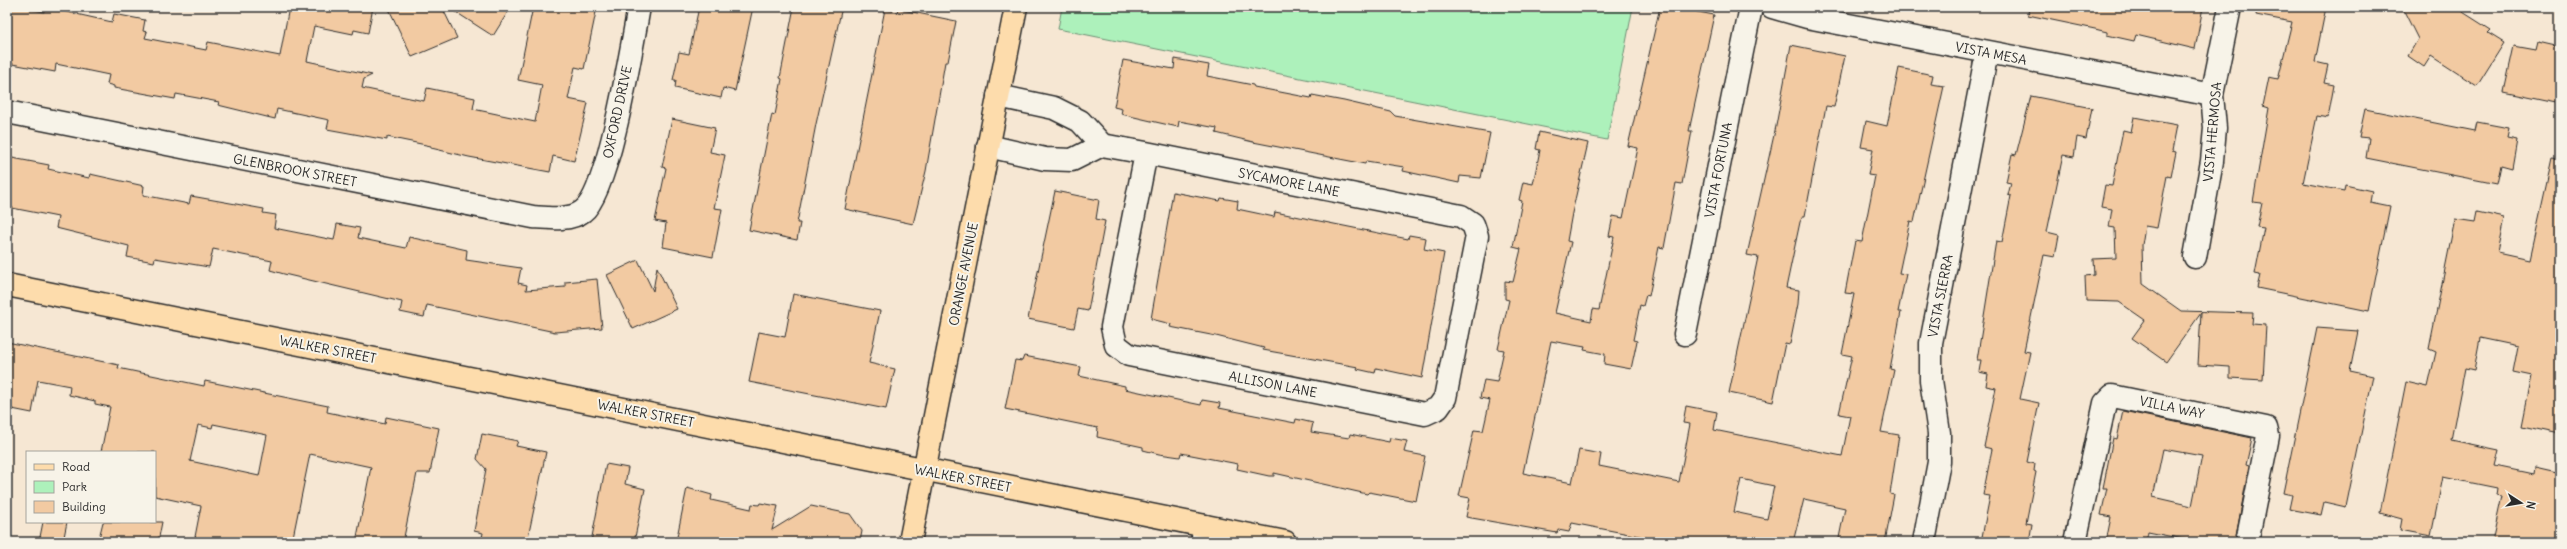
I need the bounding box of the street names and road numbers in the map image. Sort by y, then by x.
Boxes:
street label: VISTA MESA [1954,38,2028,69]
street label: OXFORD DRIVE [599,64,636,160]
street label: VISTA HERMOSA [2200,81,2225,183]
street label: VISTA FORTUNA [1701,121,1736,219]
street label: GLENBROOK STREET [232,150,358,191]
street label: SYCAMORE LANE [1237,164,1341,201]
street label: ORANGE AVENUE [945,221,982,327]
street label: VISTA SIERRA [1924,253,1957,339]
street label: WALKER STREET [278,332,378,367]
street label: ALLISON LANE [1227,368,1319,401]
street label: VILLA WAY [2138,392,2206,423]
street label: WALKER STREET [596,396,696,431]
street label: WALKER STREET [913,461,1013,496]

